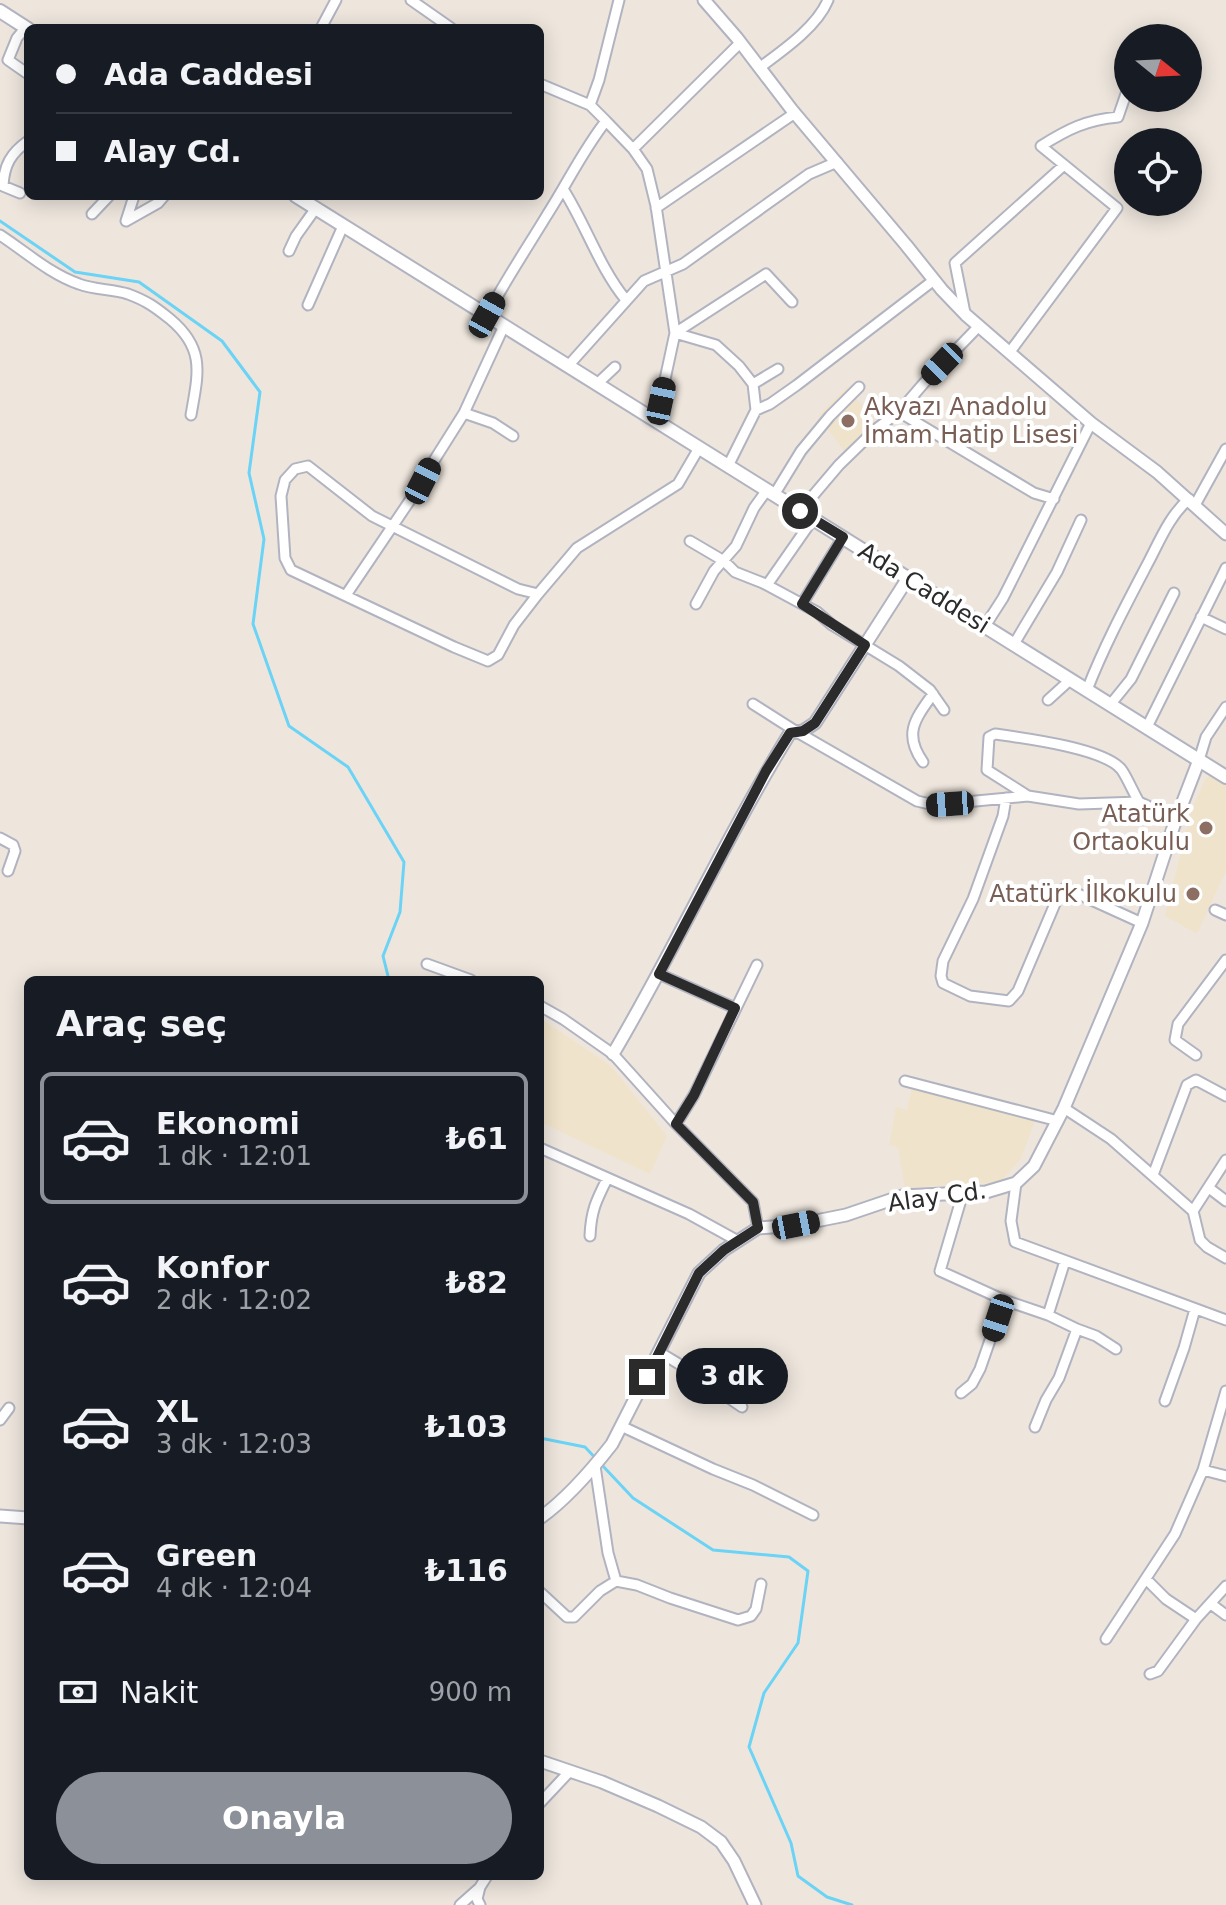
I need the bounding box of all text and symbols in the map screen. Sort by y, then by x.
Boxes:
north arrow [1114,24,1202,112]
map controls [1114,24,1202,216]
text: Ada Caddesi [104,57,313,92]
button: locate [1114,128,1202,216]
text: Alay Cd. [104,134,242,169]
car [465,288,509,342]
car [917,338,967,390]
car [644,375,678,427]
place label: Akyazı Anadolu İmam Hatip Lisesi [864,393,1078,449]
marker: Akyazı Anadolu İmam Hatip Lisesi [839,412,857,430]
car [401,454,445,508]
route start [782,493,818,529]
street label: Ada Caddesi [853,537,995,639]
car [925,790,975,818]
place label: Atatürk Ortaokulu [1072,800,1190,856]
marker: Atatürk Ortaokulu [1197,819,1215,837]
place label: Atatürk İlkokulu [989,879,1177,908]
marker: Atatürk İlkokulu [1184,885,1202,903]
text: Araç seç [56,1003,227,1044]
icon: car [60,1102,132,1174]
text: Ekonomi [156,1106,300,1141]
text: ₺61 [445,1121,508,1156]
text: 1 dk · 12:01 [156,1141,312,1171]
street label: Alay Cd. [886,1176,988,1218]
car [770,1209,822,1241]
icon: car [60,1246,132,1318]
text: Konfor [156,1250,269,1285]
text: ₺82 [445,1265,508,1300]
text: 2 dk · 12:02 [156,1285,312,1315]
car [979,1291,1017,1345]
callout: 3 dk [675,1349,787,1405]
route end [629,1359,665,1395]
text: 3 dk [700,1361,764,1391]
icon: car [60,1390,132,1462]
text: XL [156,1394,198,1429]
text: ₺103 [425,1409,508,1444]
text: 3 dk · 12:03 [156,1429,312,1459]
icon: car [60,1534,132,1606]
text: Green [156,1538,257,1573]
text: ₺116 [425,1553,508,1588]
text: 4 dk · 12:04 [156,1573,312,1603]
icon: cash [56,1670,100,1714]
text: Nakit [120,1675,198,1710]
text: 900 m [429,1677,512,1707]
button: Onayla [56,1772,512,1864]

